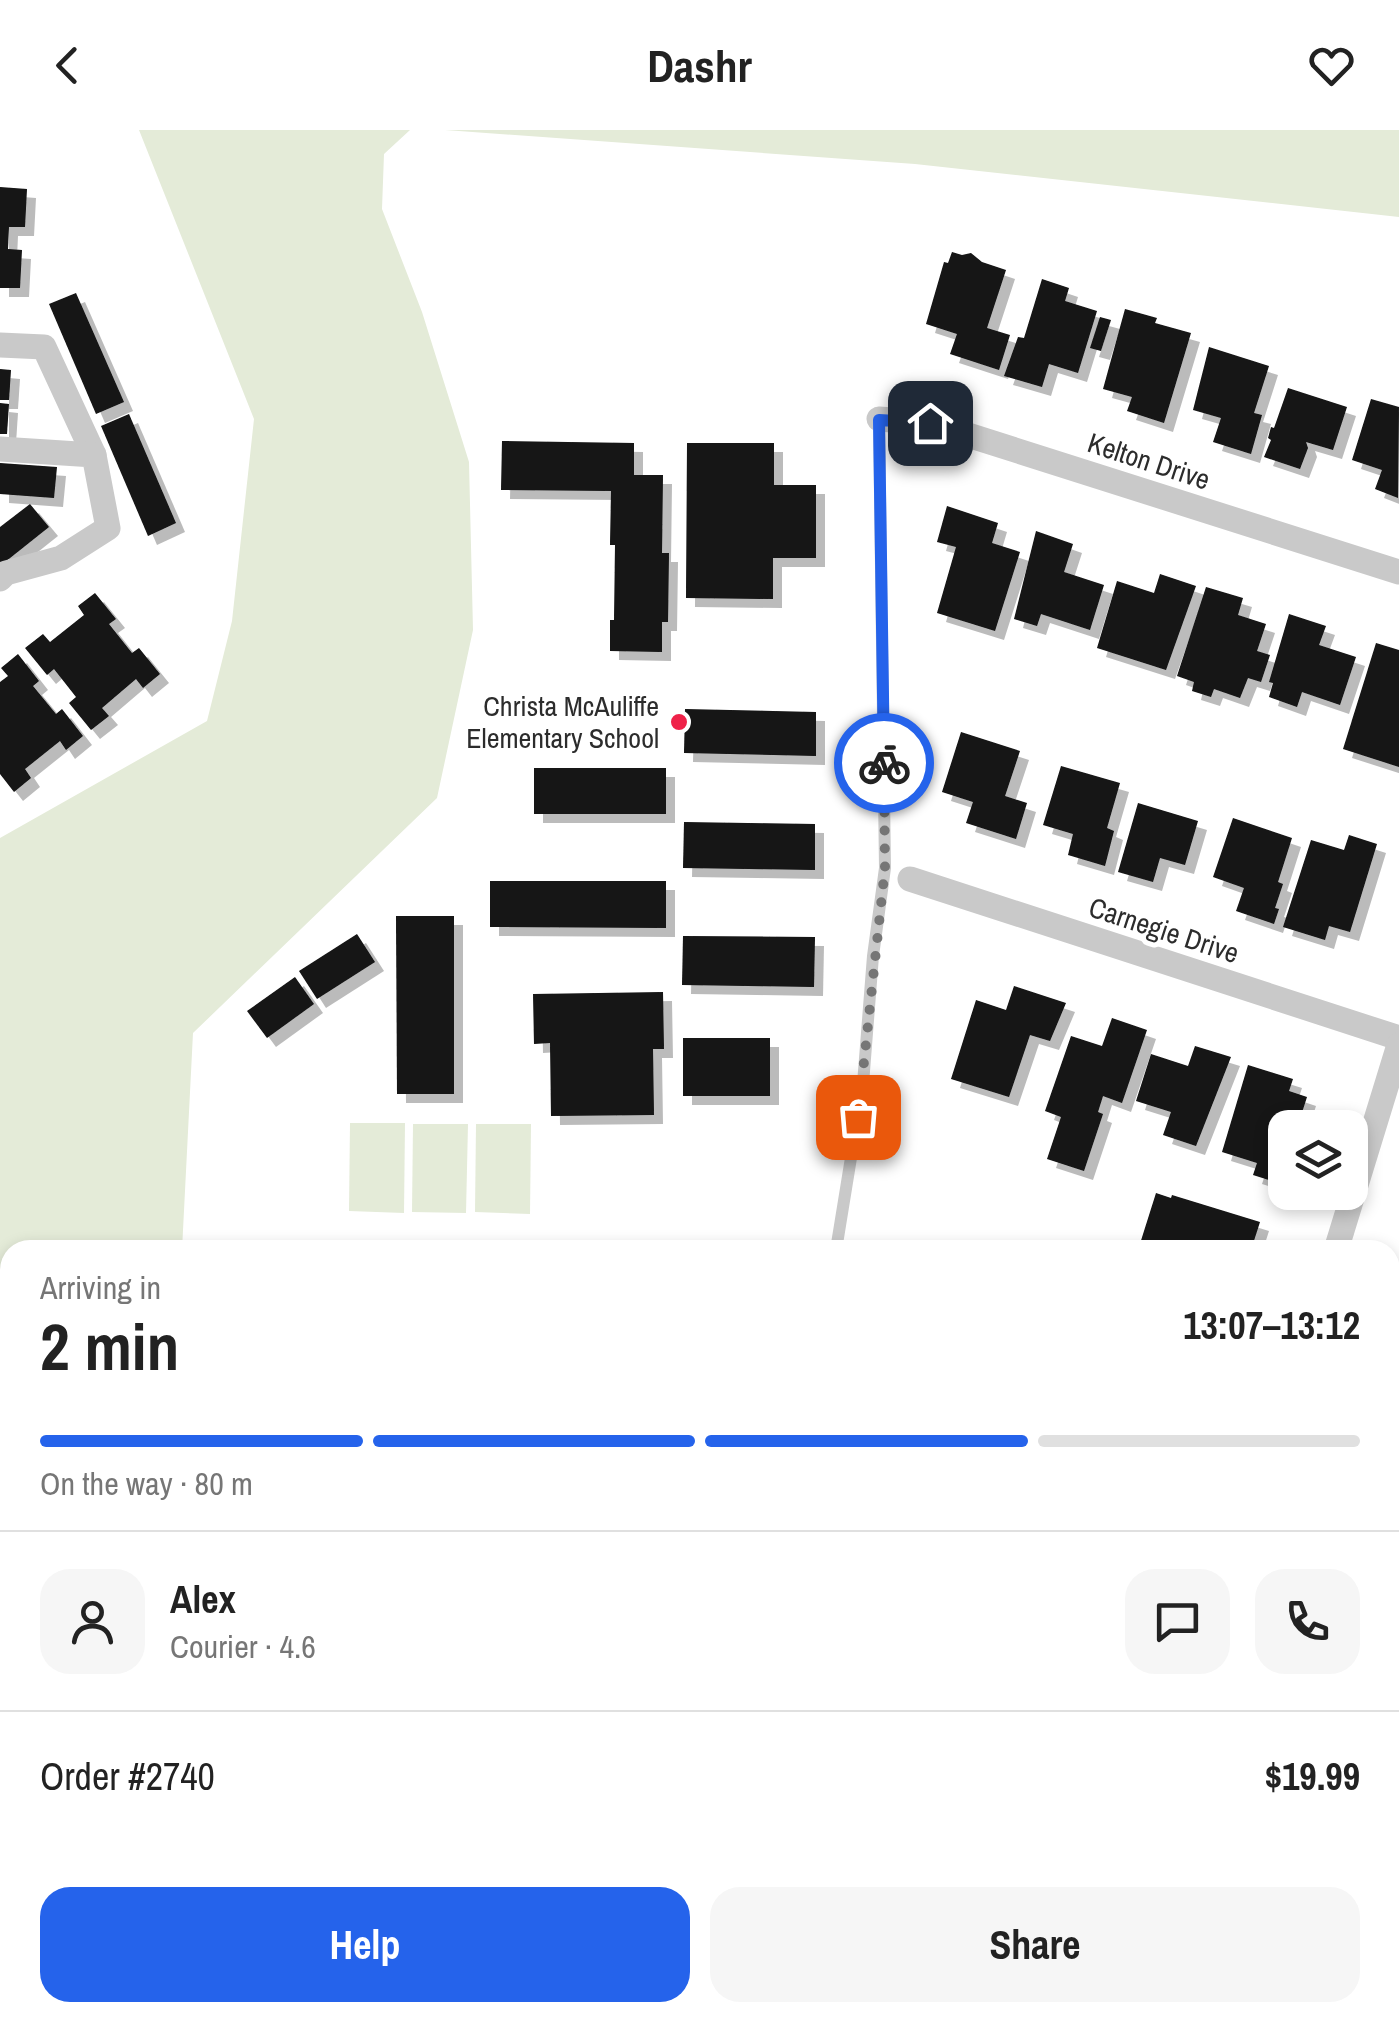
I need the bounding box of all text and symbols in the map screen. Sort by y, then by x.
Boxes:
text: Dashr [647,35,752,96]
icon: back [40,38,95,93]
icon: heart [1304,38,1359,93]
pin [888,381,973,466]
icon: home [903,396,958,451]
street label: Kelton Drive [1083,423,1215,499]
place label: Christa McAuliffe Elementary School [466,687,659,757]
marker: Christa McAuliffe Elementary School [668,711,690,733]
courier [834,713,934,813]
icon: bike [857,736,912,791]
street label: Carnegie Drive [1084,888,1244,972]
pin [816,1075,901,1160]
icon: bag [831,1090,886,1145]
map controls [1268,1110,1368,1210]
button: layers [1268,1110,1368,1210]
text: Arriving in [40,1266,161,1309]
text: 13:07–13:12 [1183,1300,1360,1351]
text: 2 min [40,1303,179,1390]
text: On the way · 80 m [40,1462,253,1505]
button: person [40,1569,145,1674]
button: chat [1125,1569,1230,1674]
button: phone [1255,1569,1360,1674]
text: Alex [170,1574,236,1625]
text: Courier · 4.6 [170,1625,316,1668]
text: Order #2740 [40,1751,215,1802]
text: $19.99 [1265,1751,1360,1802]
button: Help [40,1887,690,2002]
button: Share [710,1887,1360,2002]

